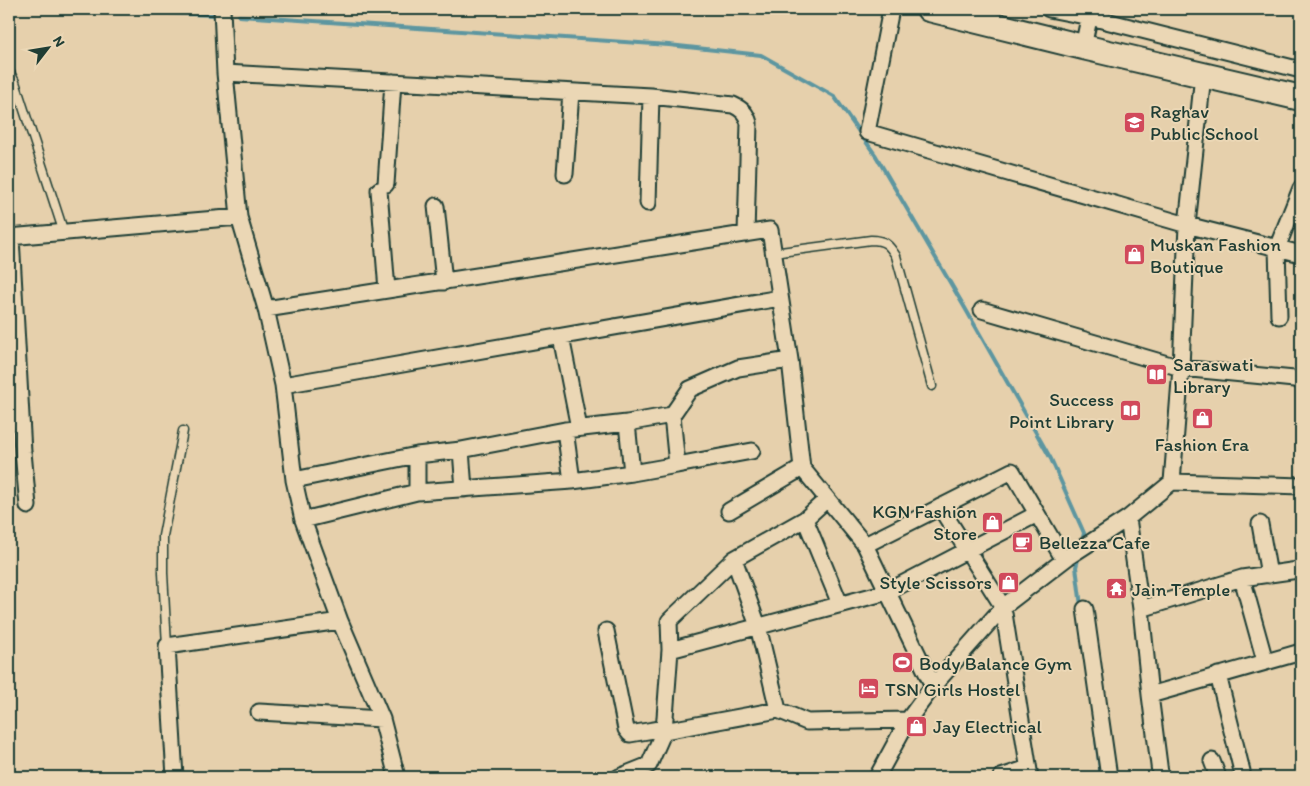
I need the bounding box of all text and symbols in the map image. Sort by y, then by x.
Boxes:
north arrow [22,22,72,72]
text: N [49,33,68,50]
place label: Raghav Public School [1150,100,1259,145]
school or university icon: Raghav Public School [1122,110,1146,134]
place label: Muskan Fashion Boutique [1150,233,1281,278]
shop icon: Muskan Fashion Boutique [1122,243,1146,267]
place label: Saraswati Library [1173,353,1254,398]
library icon: Saraswati Library [1145,363,1169,387]
place label: Success Point Library [1009,388,1114,433]
library icon: Success Point Library [1118,398,1142,422]
shop icon: Fashion Era [1190,406,1214,430]
place label: Fashion Era [1155,433,1249,456]
place label: KGN Fashion Store [872,500,977,545]
shop icon: KGN Fashion Store [981,510,1005,534]
cafe icon: Bellezza Cafe [1011,530,1035,554]
place label: Bellezza Cafe [1039,531,1150,554]
shop icon: Style Scissors [996,570,1020,594]
place label: Style Scissors [879,571,992,594]
temple icon: Jain Temple [1104,577,1128,601]
place label: Jain Temple [1132,578,1230,601]
sports icon: Body Balance Gym [891,651,915,675]
place label: Body Balance Gym [919,652,1072,675]
hotel icon: TSN Girls Hostel [857,677,881,701]
place label: TSN Girls Hostel [885,678,1021,701]
shop icon: Jay Electrical [905,714,929,738]
place label: Jay Electrical [933,715,1043,738]

